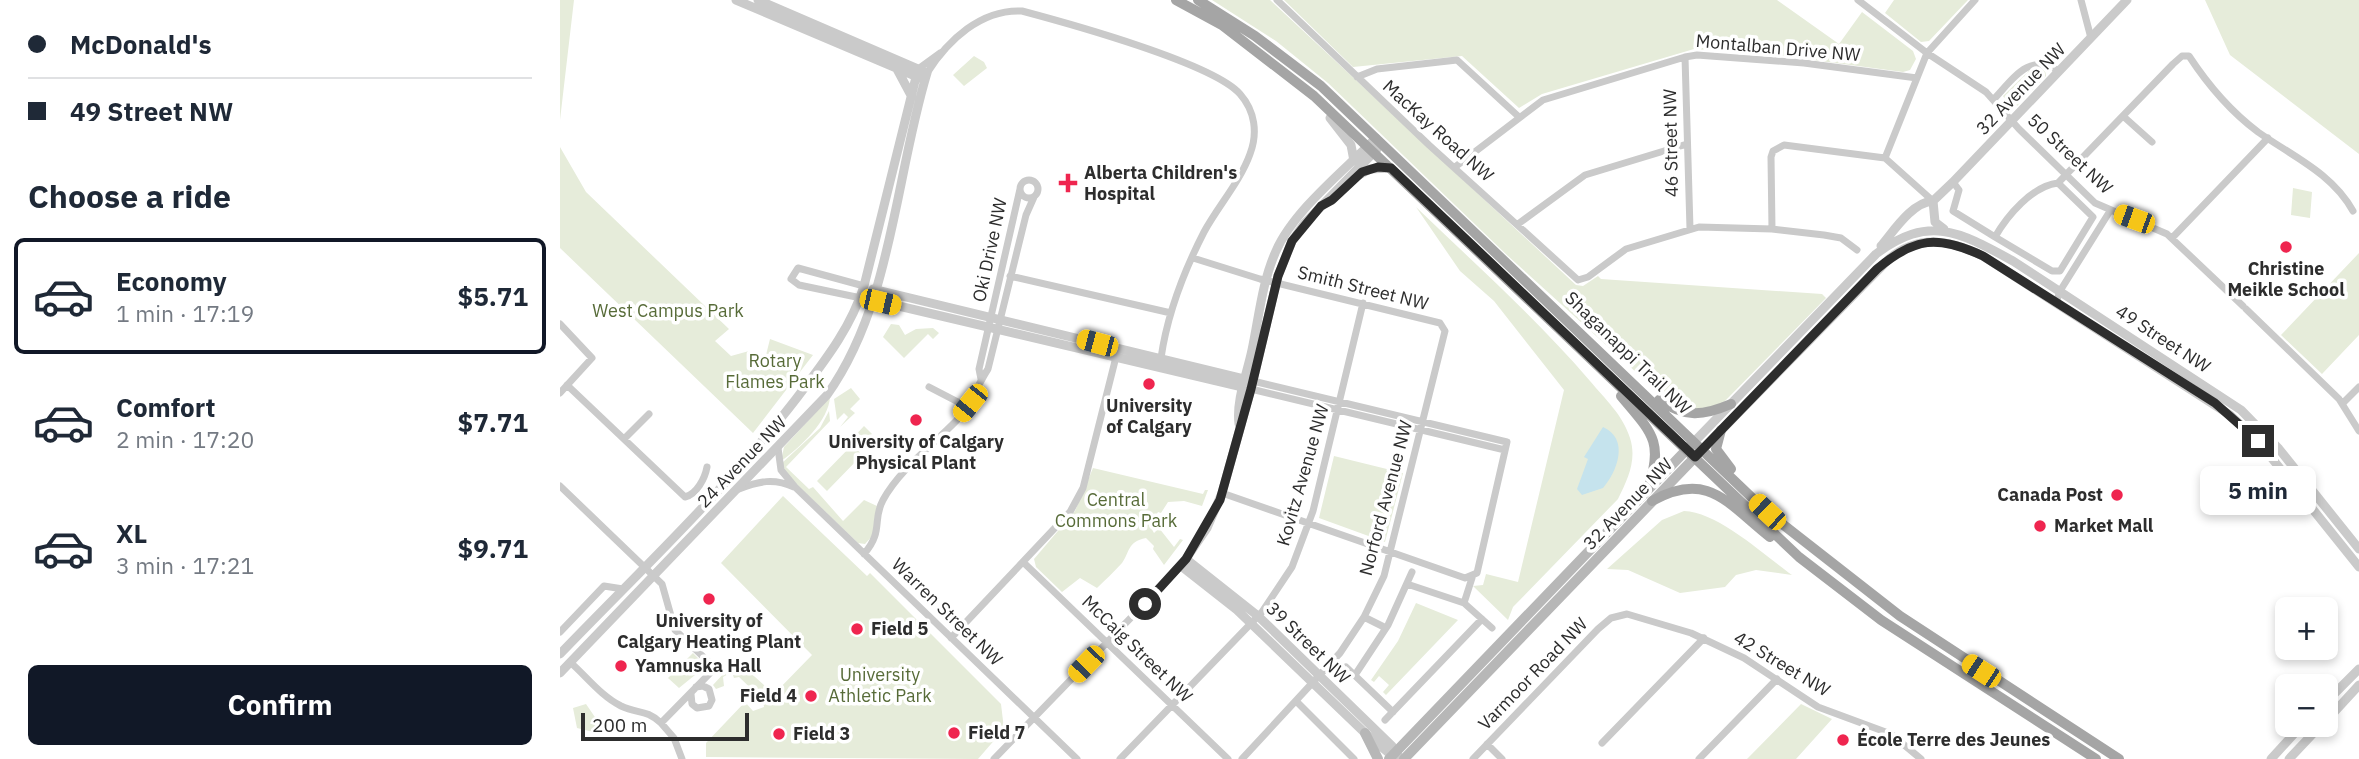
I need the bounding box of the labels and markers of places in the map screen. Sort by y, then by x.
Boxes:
place label: Alberta Children's Hospital [1084,161,1237,205]
marker: Alberta Children's Hospital [1058,173,1078,193]
marker: Christine Meikle School [2278,239,2294,255]
place label: Christine Meikle School [2227,257,2345,301]
marker: University of Calgary [1141,376,1157,392]
place label: University of Calgary [1106,394,1192,438]
marker: University of Calgary Physical Plant [908,412,924,428]
place label: University of Calgary Physical Plant [828,430,1004,474]
place label: Canada Post [1997,483,2103,506]
marker: Canada Post [2109,487,2125,503]
place label: Market Mall [2054,514,2154,537]
marker: Market Mall [2032,518,2048,534]
marker: University of Calgary Heating Plant [701,591,717,607]
place label: University of Calgary Heating Plant [617,609,801,653]
place label: Field 5 [871,617,928,640]
marker: Field 5 [849,621,865,637]
place label: Yamnuska Hall [635,654,762,677]
marker: Yamnuska Hall [613,658,629,674]
place label: Field 4 [740,684,797,707]
marker: Field 4 [803,688,819,704]
place label: Field 7 [968,721,1025,744]
place label: Field 3 [793,722,850,745]
marker: Field 7 [946,725,962,741]
marker: Field 3 [771,726,787,742]
place label: École Terre des Jeunes [1857,727,2050,751]
marker: École Terre des Jeunes [1835,732,1851,748]

